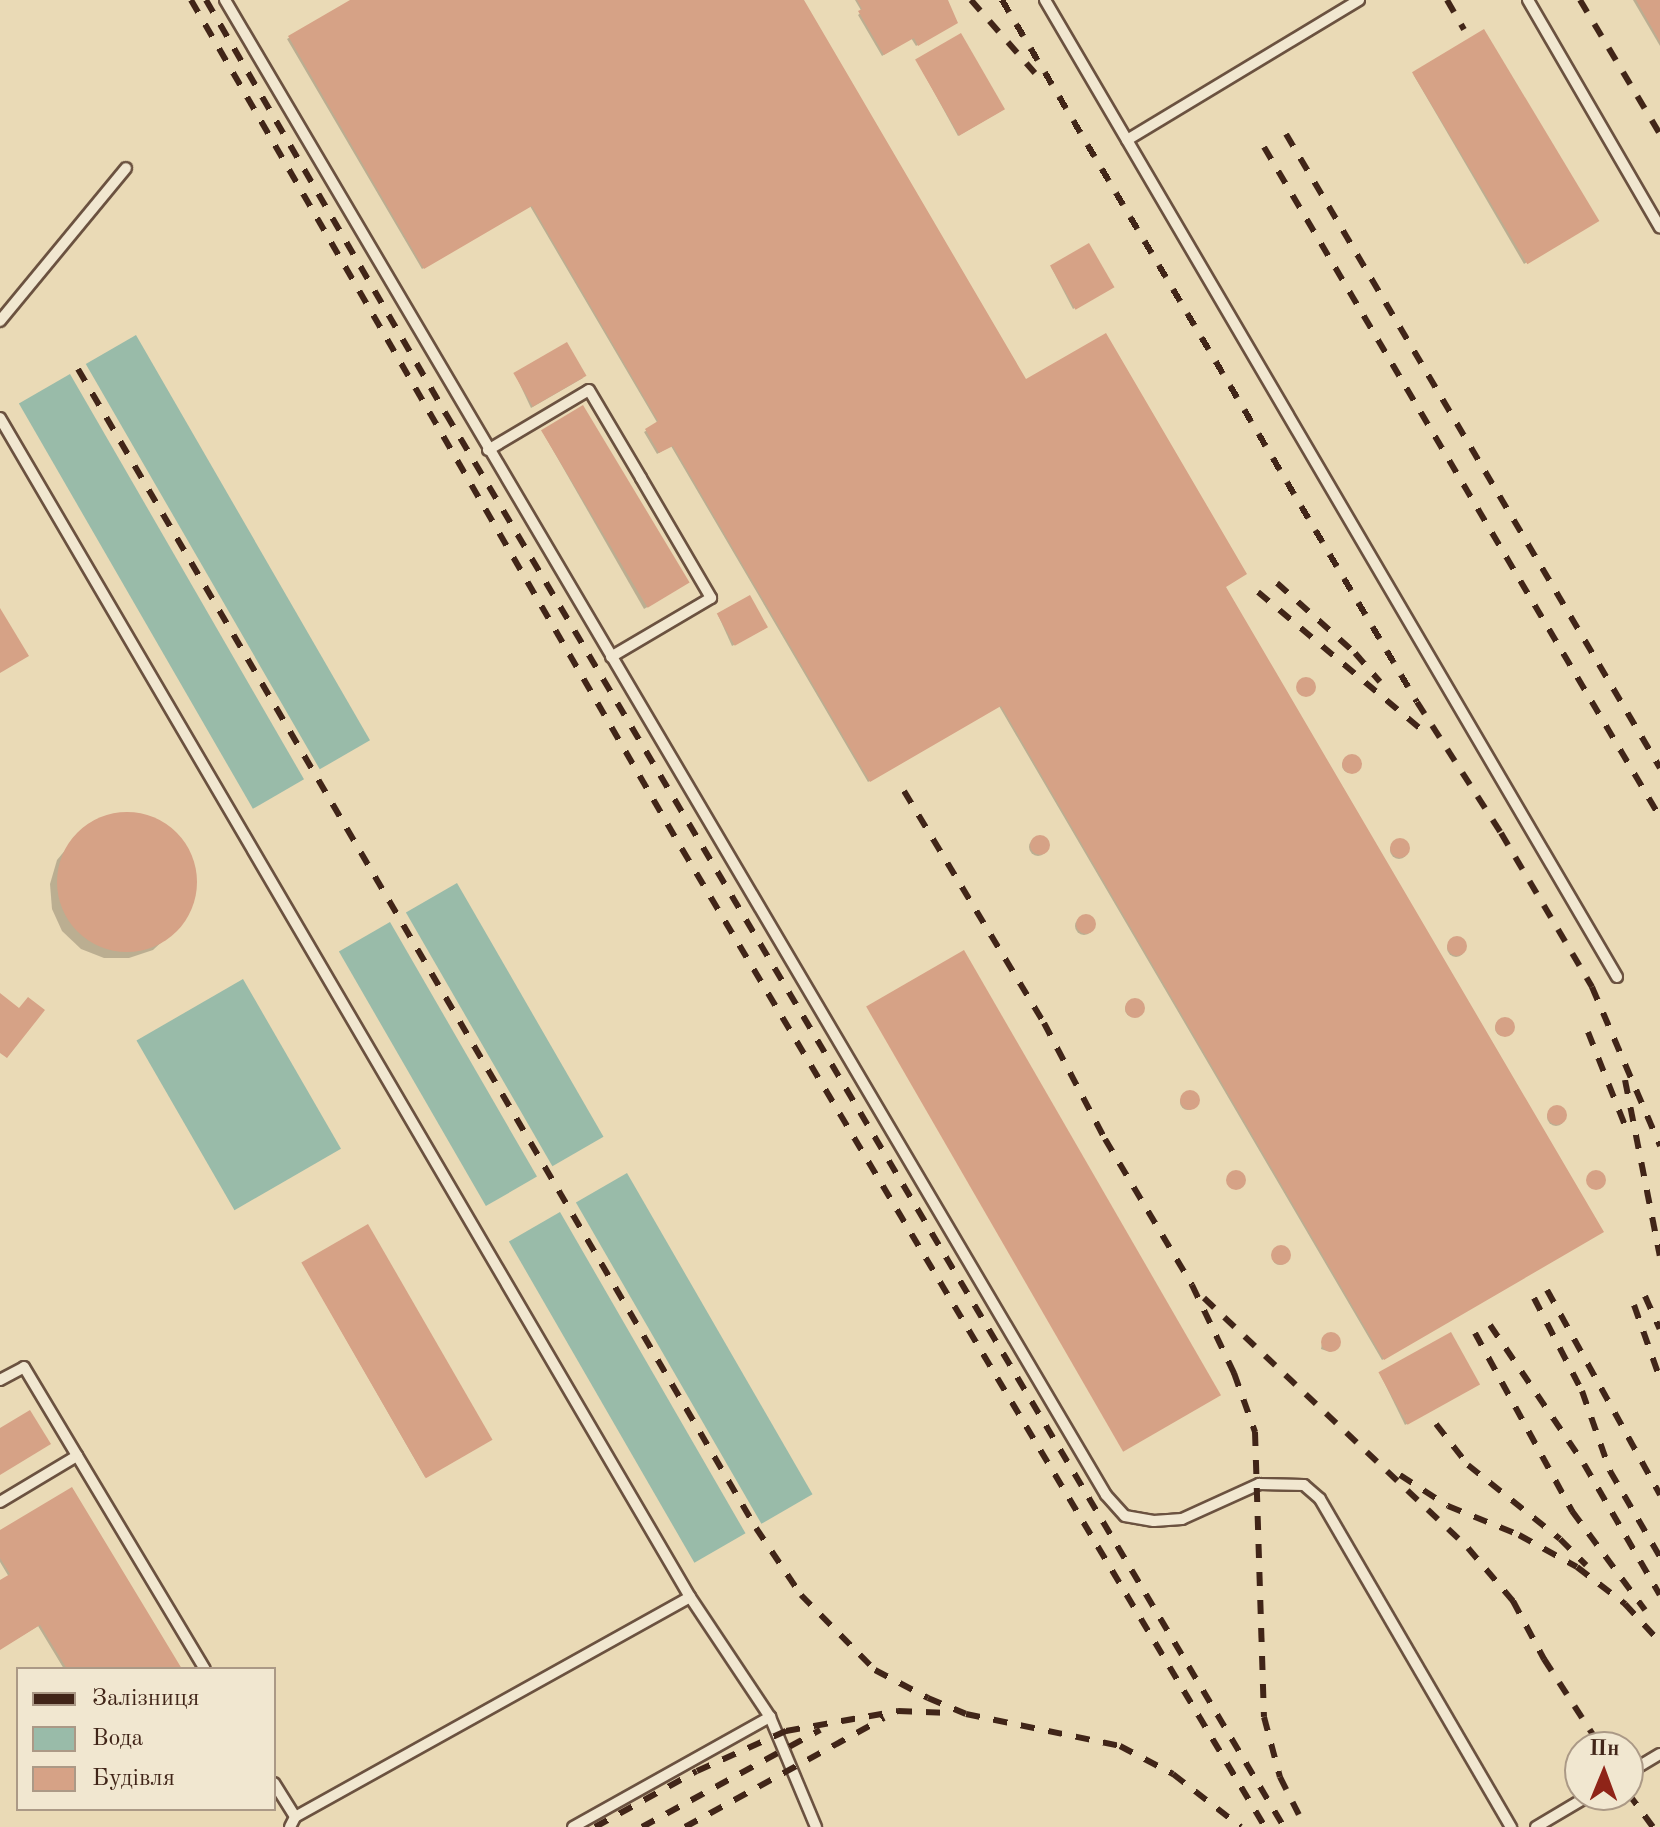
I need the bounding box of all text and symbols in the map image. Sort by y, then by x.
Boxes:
legend [16,1667,276,1811]
text: Залізниця [92,1687,200,1711]
text: Вода [92,1727,143,1751]
north arrow [1564,1731,1644,1811]
text: Пн [1589,1738,1620,1760]
text: Будівля [92,1767,175,1791]

